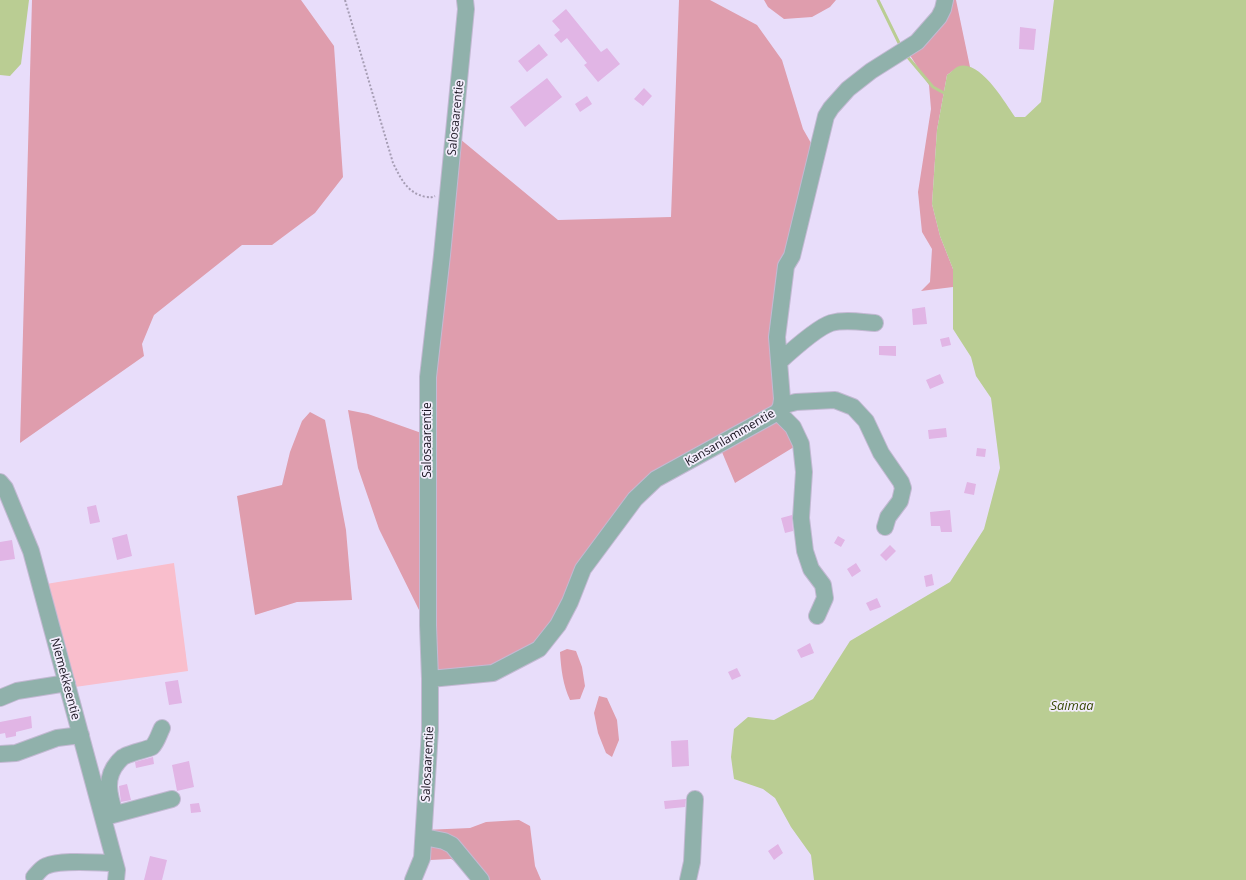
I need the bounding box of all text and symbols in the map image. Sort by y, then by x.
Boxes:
street label: Salosaarentie [445,80,467,156]
street label: Salosaarentie [421,402,435,478]
street label: Kansanlammentie [683,406,777,470]
street label: Niemekkeentie [47,636,83,722]
water label: Saimaa [1050,698,1094,714]
street label: Salosaarentie [419,726,437,802]

